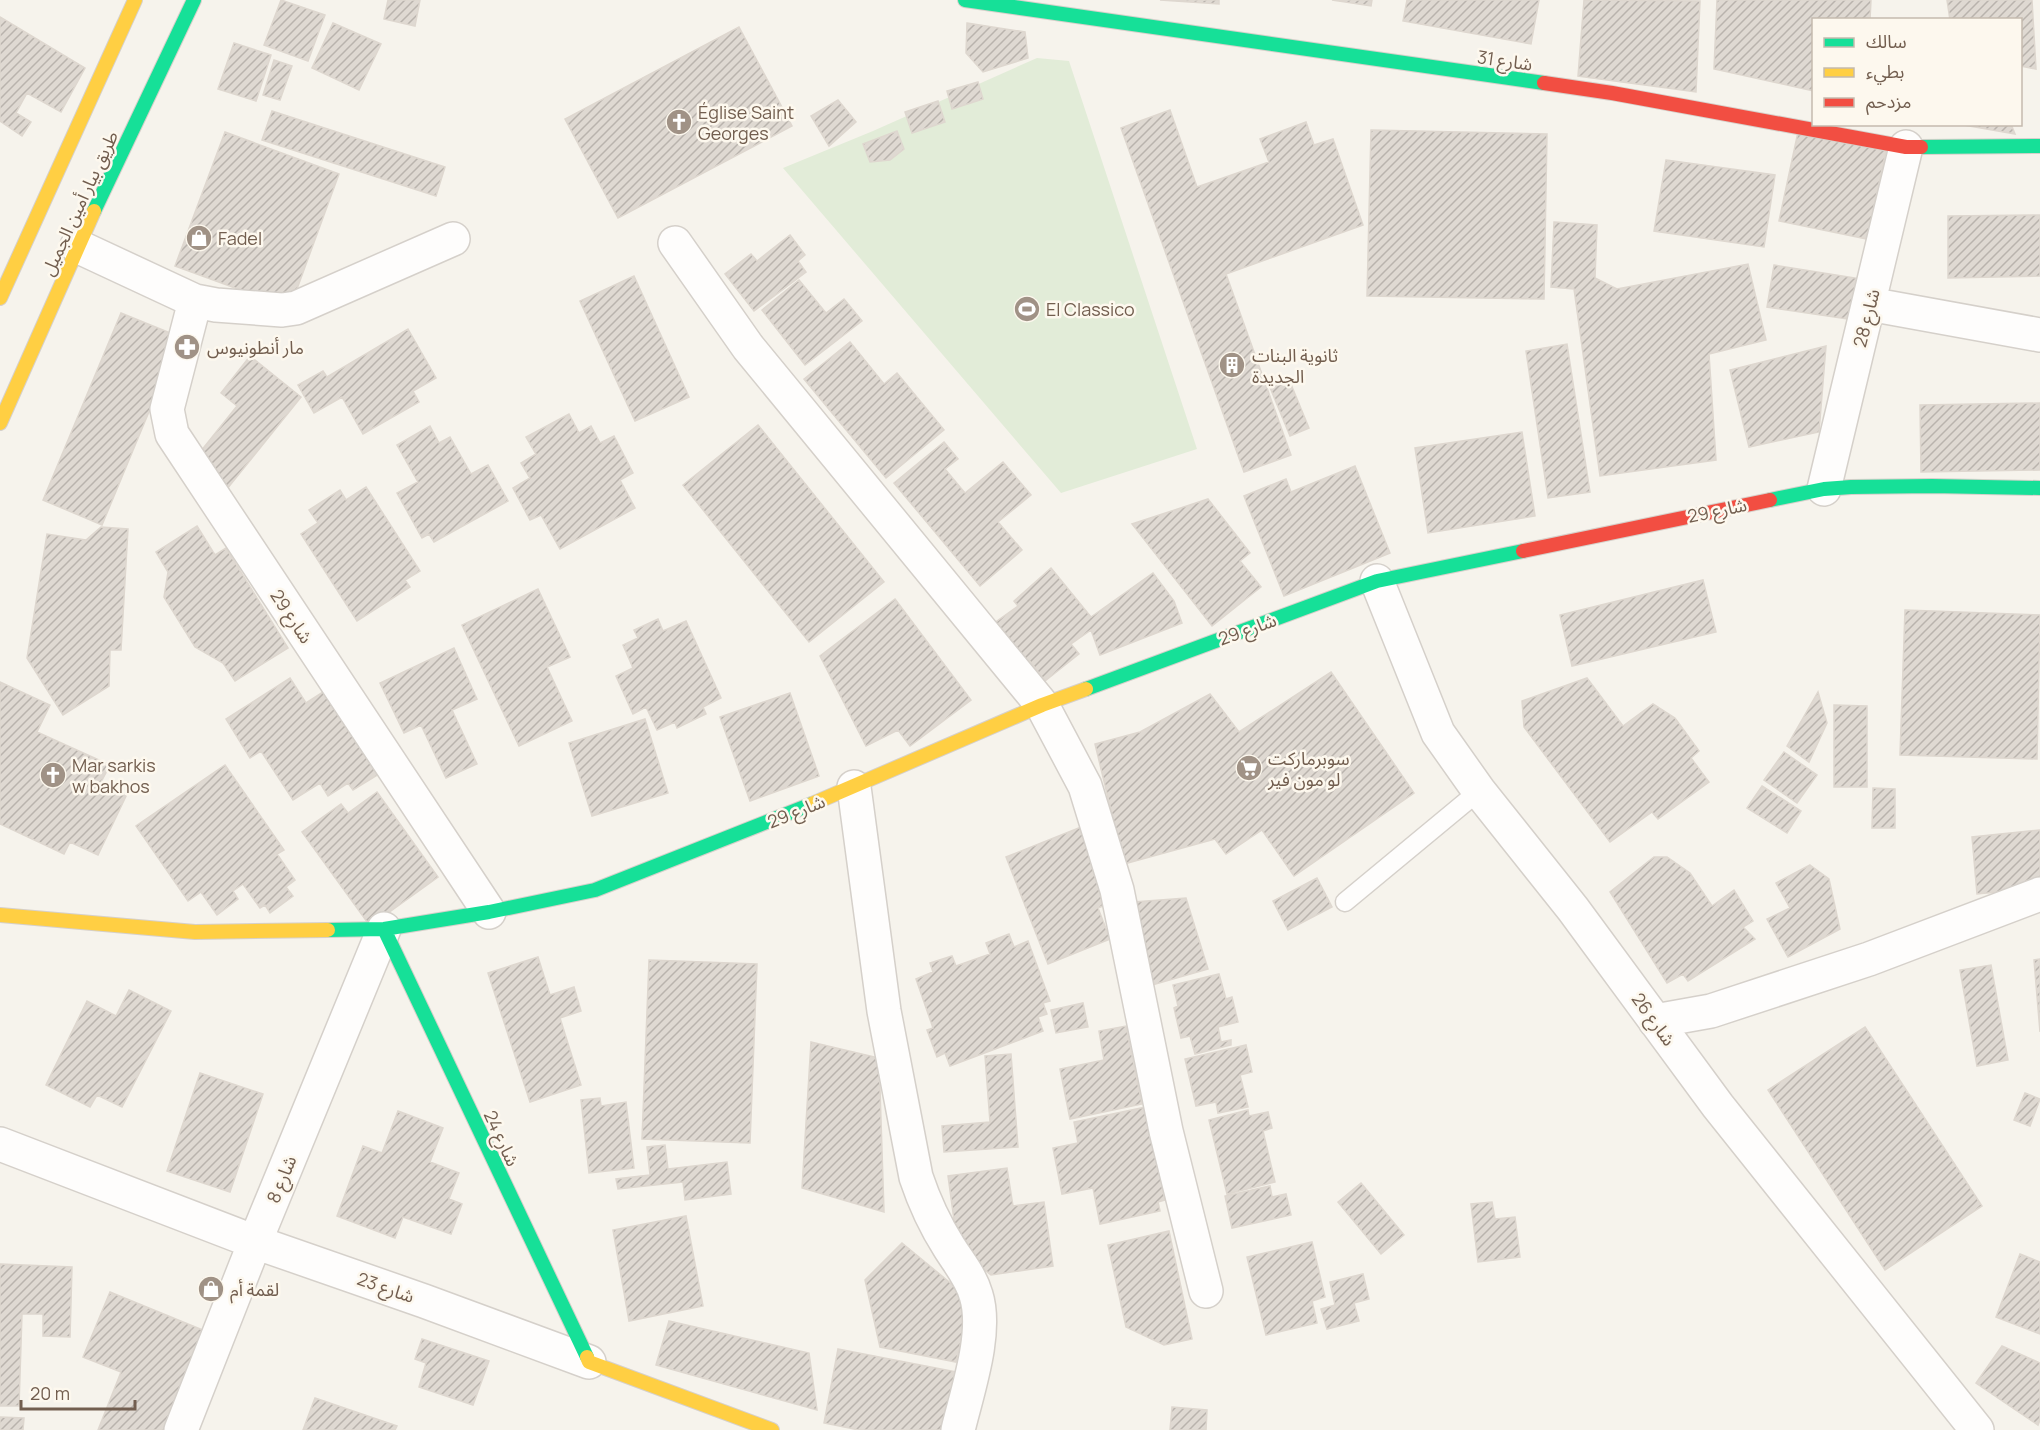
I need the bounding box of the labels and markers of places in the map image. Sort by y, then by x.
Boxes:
place label: Église Saint Georges [698,100,794,145]
church icon: Église Saint Georges [664,107,694,137]
shop icon: Fadel [184,223,214,253]
place label: Fadel [218,226,262,250]
sports icon: El Classico [1012,294,1042,324]
place label: El Classico [1046,297,1135,321]
pharmacy icon: مار أنطونيوس [172,332,202,362]
place label: مار أنطونيوس [207,335,304,359]
place label: ثانوية البنات الجديدة [1252,343,1338,388]
building icon: ثانوية البنات الجديدة [1217,350,1247,380]
place label: سوبرماركت لو مون فير [1267,746,1350,791]
place label: Mar sarkis w bakhos [72,753,156,798]
supermarket icon: سوبرماركت لو مون فير [1234,753,1264,783]
church icon: Mar sarkis w bakhos [38,760,68,790]
shop icon: لقمة أم [196,1274,226,1304]
place label: لقمة أم [230,1277,279,1304]

